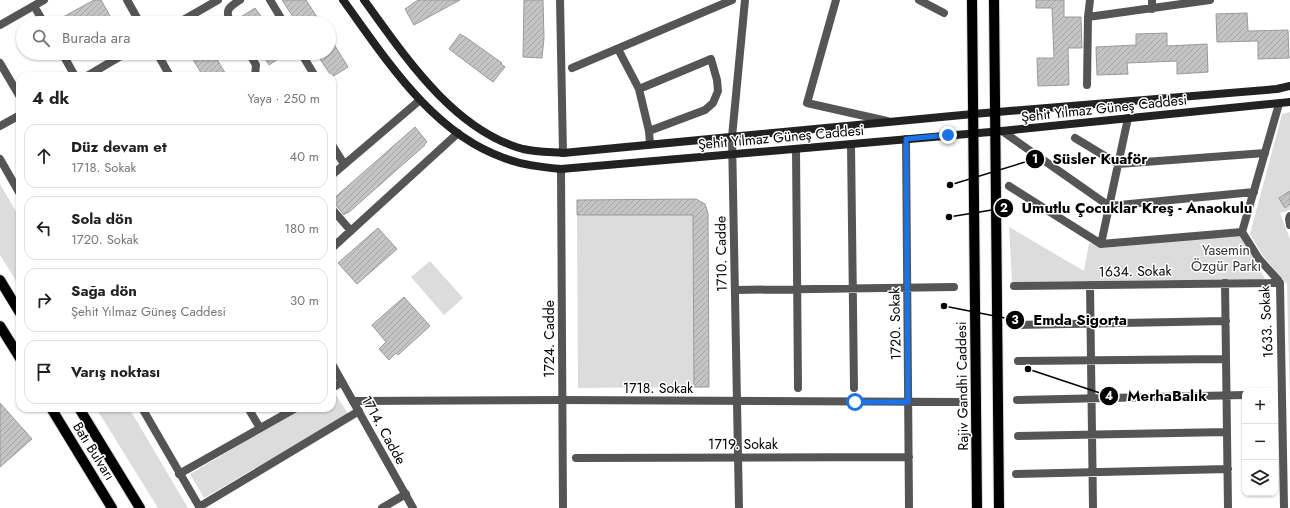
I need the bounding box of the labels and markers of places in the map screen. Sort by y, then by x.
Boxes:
callout: Süsler Kuaför [1025,145,1156,172]
callout: Umutlu Çocuklar Kreş - Anaokulu [994,195,1261,222]
callout: Emda Sigorta [1005,307,1135,334]
callout: MerhaBalık [1099,382,1214,409]

